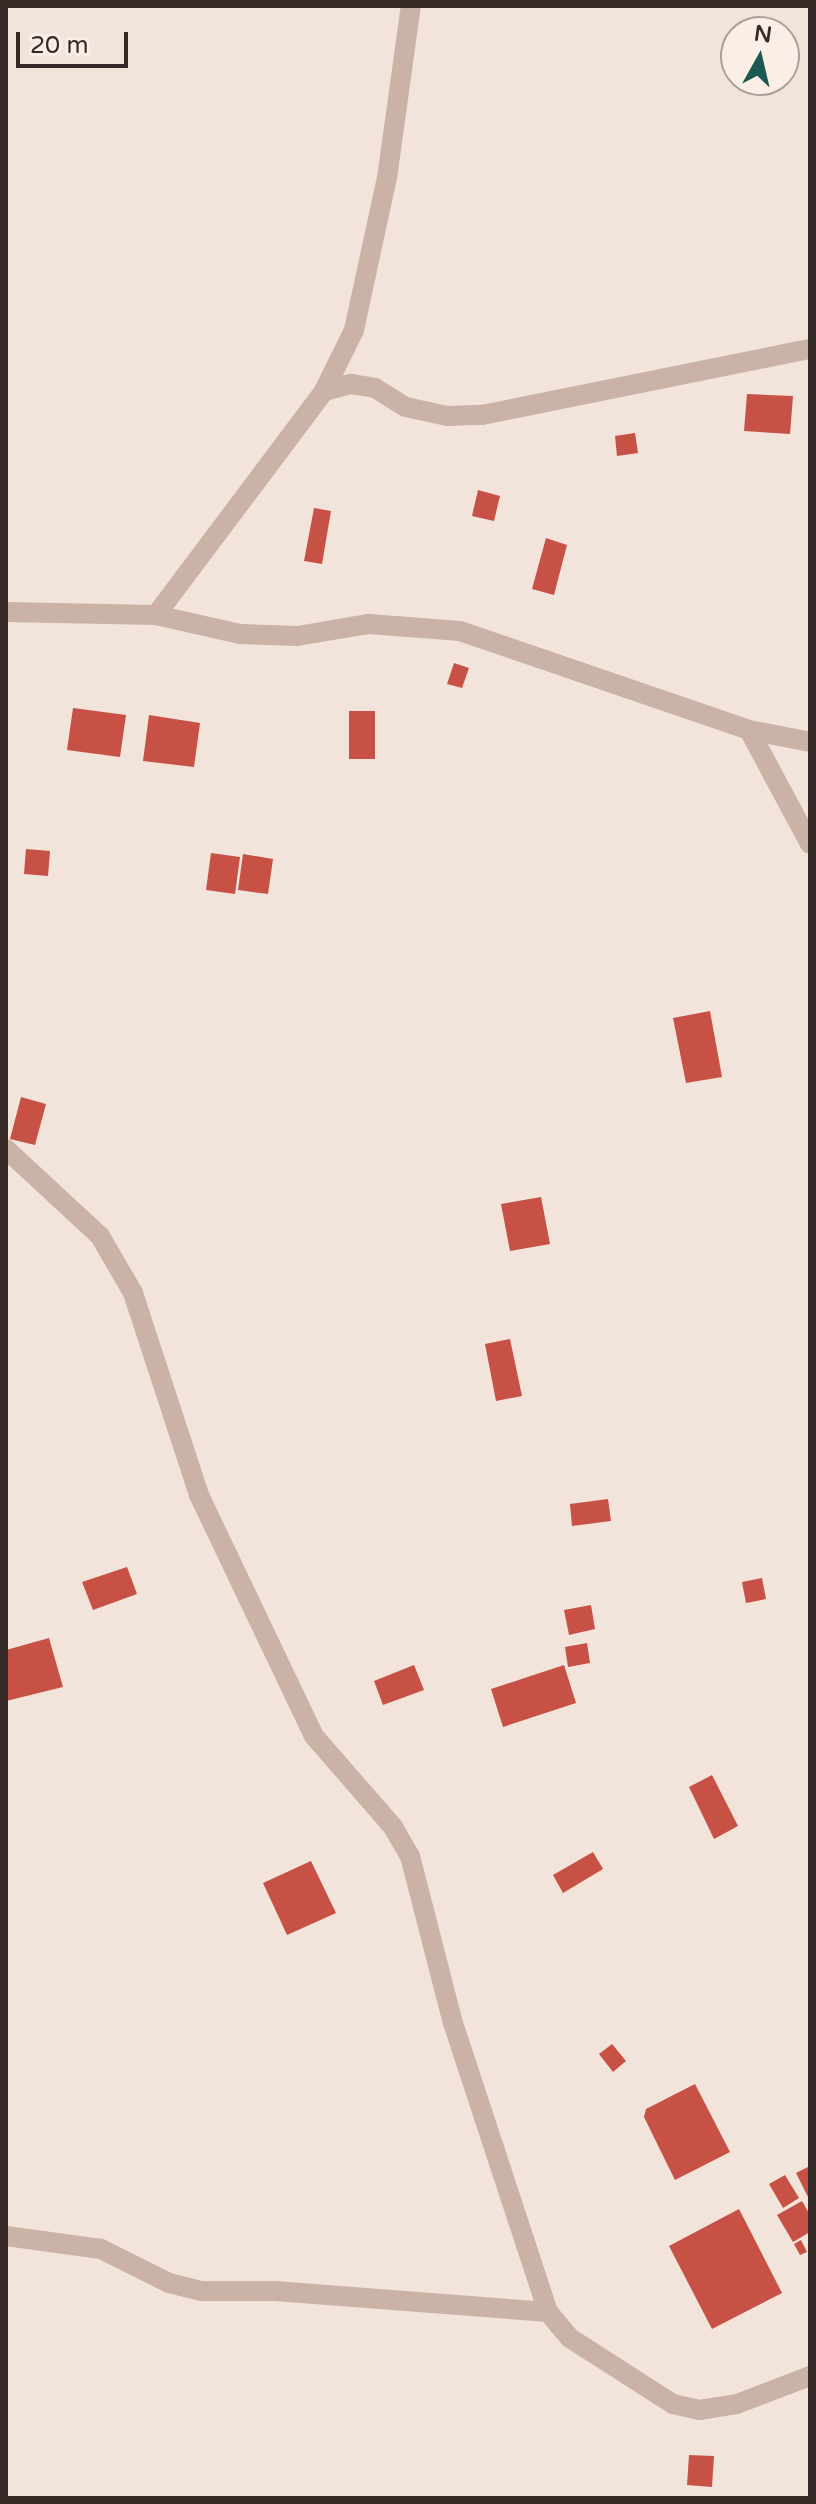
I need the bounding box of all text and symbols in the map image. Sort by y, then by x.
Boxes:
scale bar [20,16,132,66]
north arrow [720,16,800,96]
text: N [752,20,774,48]
text: 20 m [30,31,88,60]

